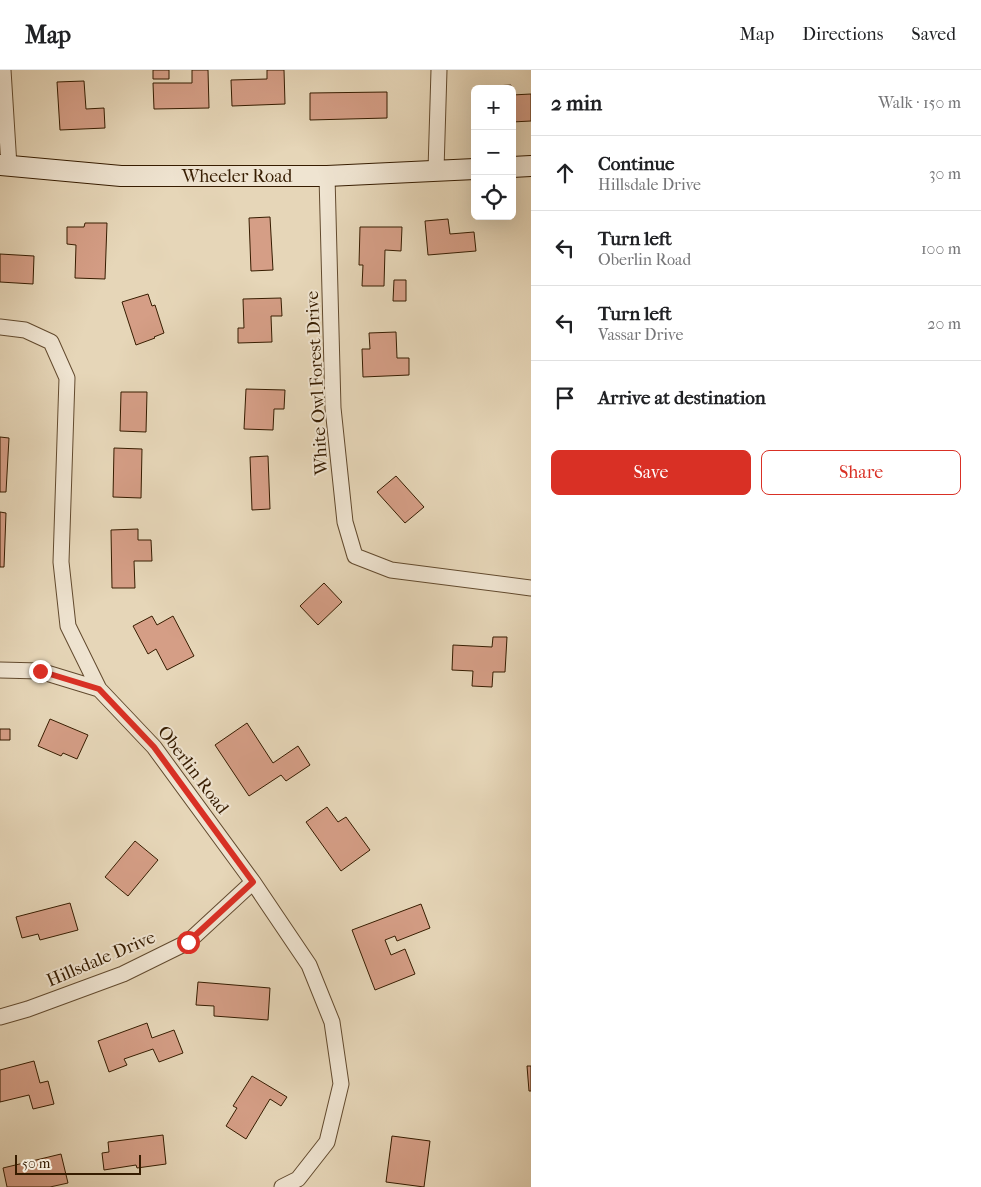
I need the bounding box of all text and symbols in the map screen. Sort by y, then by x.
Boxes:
text: Map [25,21,71,49]
text: Map [740,24,774,45]
text: Directions [802,24,883,45]
text: Saved [911,24,956,45]
map controls [471,85,516,220]
button: + [471,85,516,130]
text: 2 min [551,91,602,115]
text: Walk · 150 m [878,93,961,112]
button: − [471,130,516,175]
text: Continue [598,153,674,175]
icon: ahead [551,159,579,187]
text: 30 m [929,164,961,183]
street label: Wheeler Road [181,166,293,187]
button: locate [471,175,516,220]
text: Hillsdale Drive [598,175,701,194]
text: Turn left [598,228,672,250]
icon: left [551,234,579,262]
text: 100 m [921,239,961,258]
text: Oberlin Road [598,250,691,269]
street label: White Owl Forest Drive [302,290,332,477]
text: Turn left [598,303,672,325]
icon: left [551,309,579,337]
text: 20 m [927,314,961,333]
text: Vassar Drive [598,325,683,344]
icon: arrive [551,384,579,412]
text: Arrive at destination [598,387,766,409]
button: Save [551,450,751,495]
button: Share [761,450,961,495]
route end [29,660,52,683]
street label: Oberlin Road [153,722,233,818]
street label: Hillsdale Drive [44,927,159,991]
route start [177,931,200,954]
scale bar [15,1152,141,1175]
text: 50 m [22,1155,50,1172]

